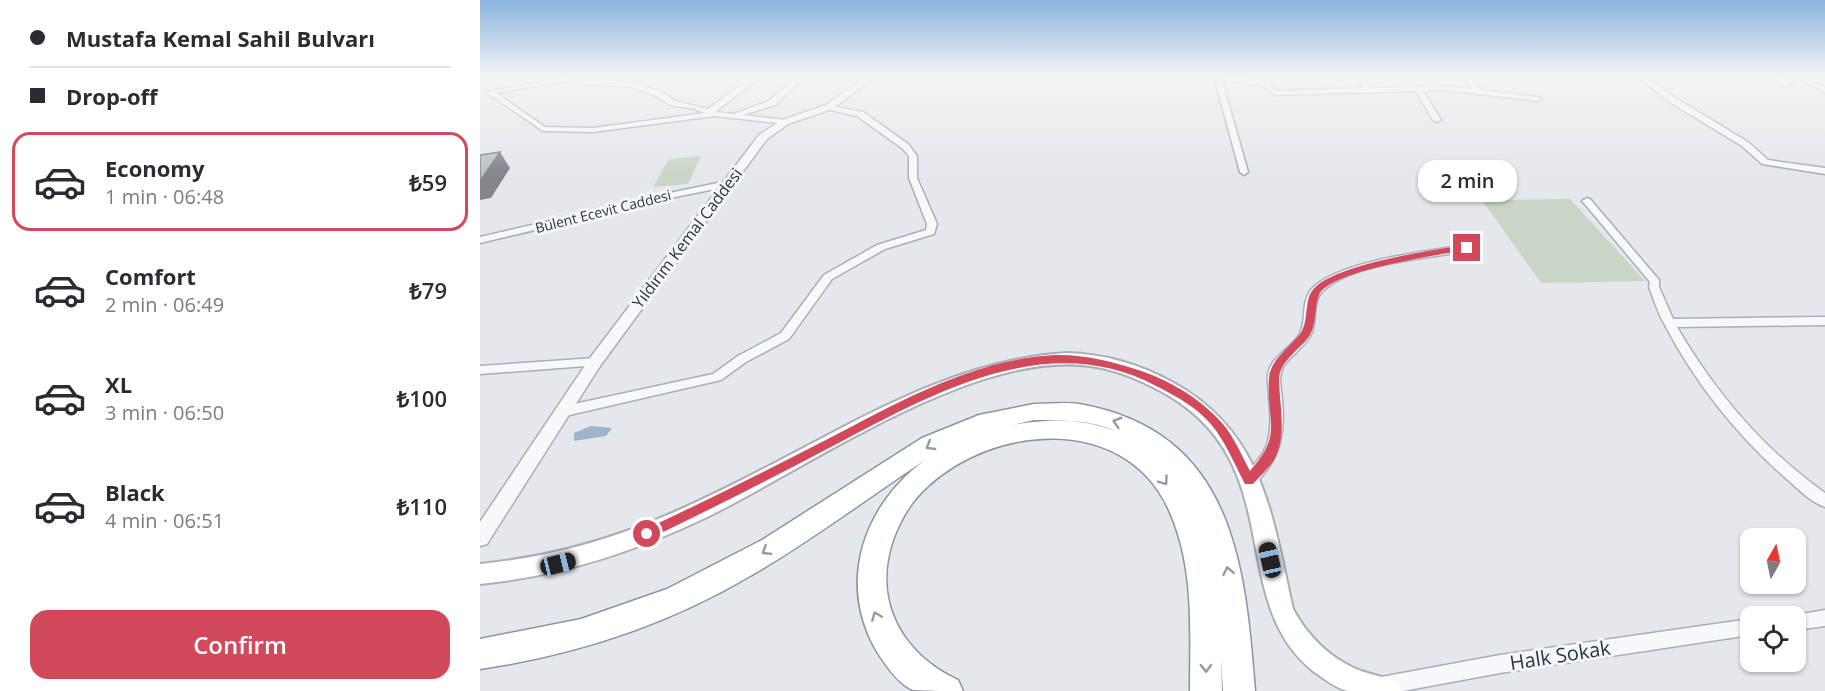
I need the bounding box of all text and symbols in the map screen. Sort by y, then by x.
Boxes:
text: Mustafa Kemal Sahil Bulvarı [66,23,375,53]
text: Drop-off [66,81,158,111]
text: Economy [105,153,204,183]
icon: car [33,155,87,209]
callout: 2 min [1418,161,1516,203]
street label: Yıldırım Kemal Caddesi [627,163,747,313]
text: ₺59 [409,167,447,197]
text: 2 min [1441,167,1495,194]
text: 1 min · 06:48 [105,183,224,210]
street label: Bülent Ecevit Caddesi [533,185,673,237]
route end [1453,234,1480,261]
text: Comfort [105,261,196,291]
icon: car [33,263,87,317]
text: ₺79 [409,275,447,305]
text: 2 min · 06:49 [105,291,224,318]
text: XL [105,369,132,399]
icon: car [33,371,87,425]
text: ₺100 [397,383,447,413]
text: 3 min · 06:50 [105,399,224,426]
one-way arrow [1112,417,1123,429]
one-way arrow [926,438,936,450]
one-way arrow [1157,474,1168,485]
text: Black [105,477,165,507]
icon: car [33,479,87,533]
text: ₺110 [397,491,447,521]
text: 4 min · 06:51 [105,507,224,534]
route start [633,520,660,547]
north arrow [1740,528,1806,594]
map controls [1740,528,1806,672]
car [1257,540,1283,580]
one-way arrow [762,544,772,556]
car [538,551,578,577]
one-way arrow [1222,567,1235,577]
button: locate [1740,606,1806,672]
button: Confirm [30,610,450,679]
one-way arrow [871,611,883,622]
street label: Halk Sokak [1508,634,1613,676]
one-way arrow [1199,663,1212,672]

